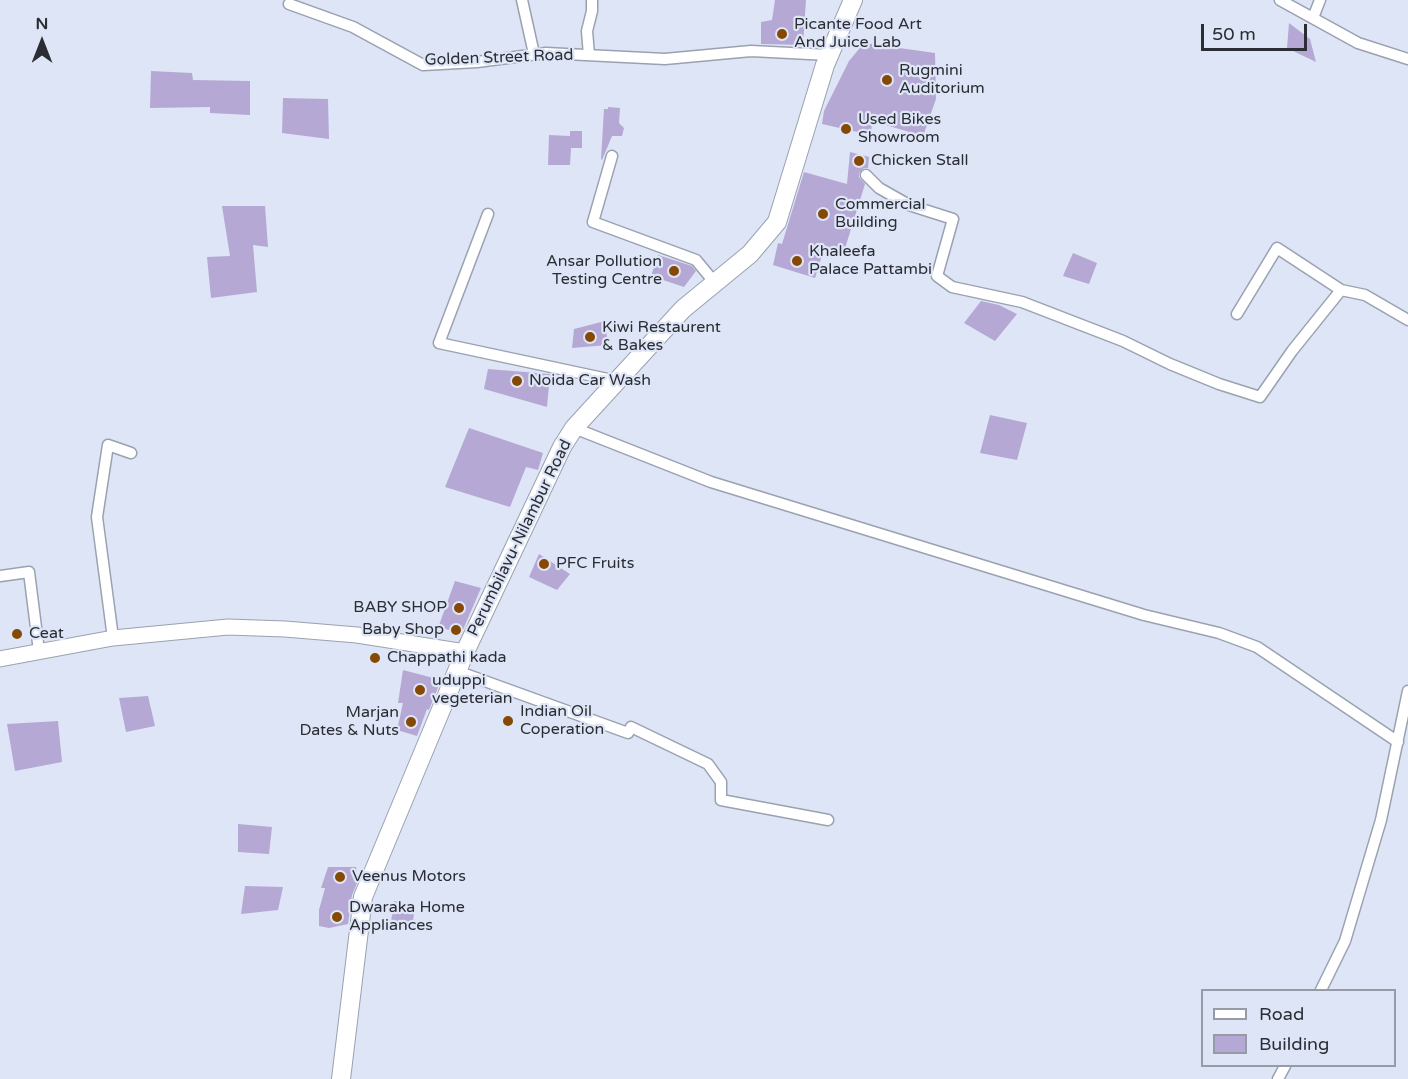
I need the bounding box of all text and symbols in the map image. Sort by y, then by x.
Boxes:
north arrow [12,12,72,72]
scale bar [1204,12,1310,50]
text: N [36,14,48,34]
place label: Picante Food Art And Juice Lab [794,15,922,53]
text: 50 m [1212,23,1256,45]
marker: Picante Food Art And Juice Lab [775,27,789,41]
street label: Golden Street Road [424,46,574,70]
place label: Rugmini Auditorium [899,61,985,99]
marker: Rugmini Auditorium [880,73,894,87]
place label: Used Bikes Showroom [858,110,941,148]
marker: Used Bikes Showroom [839,122,853,136]
place label: Chicken Stall [871,151,968,171]
marker: Chicken Stall [852,154,866,168]
place label: Commercial Building [835,195,925,233]
marker: Commercial Building [816,207,830,221]
place label: Khaleefa Palace Pattambi [809,242,932,280]
place label: Ansar Pollution Testing Centre [546,252,662,290]
marker: Khaleefa Palace Pattambi [790,254,804,268]
marker: Ansar Pollution Testing Centre [667,264,681,278]
place label: Kiwi Restaurent & Bakes [602,318,721,356]
marker: Kiwi Restaurent & Bakes [583,330,597,344]
place label: Noida Car Wash [529,371,651,391]
marker: Noida Car Wash [510,374,524,388]
street label: Perumbilavu-Nilambur Road [464,437,576,639]
place label: PFC Fruits [556,554,634,574]
marker: PFC Fruits [537,557,551,571]
place label: BABY SHOP [353,598,447,618]
marker: BABY SHOP [452,601,466,615]
place label: Baby Shop [362,620,444,640]
marker: Baby Shop [449,623,463,637]
place label: Ceat [29,624,64,644]
marker: Ceat [10,627,24,641]
place label: Chappathi kada [387,648,506,668]
marker: Chappathi kada [368,651,382,665]
place label: uduppi vegeterian [432,671,512,709]
marker: uduppi vegeterian [413,683,427,697]
place label: Indian Oil Coperation [520,702,604,740]
place label: Marjan Dates & Nuts [299,703,399,741]
marker: Indian Oil Coperation [501,714,515,728]
marker: Marjan Dates & Nuts [404,715,418,729]
place label: Veenus Motors [352,867,466,887]
marker: Veenus Motors [333,870,347,884]
place label: Dwaraka Home Appliances [349,898,465,936]
marker: Dwaraka Home Appliances [330,910,344,924]
legend [1201,989,1396,1067]
text: Road [1259,1003,1304,1025]
text: Building [1259,1033,1329,1055]

